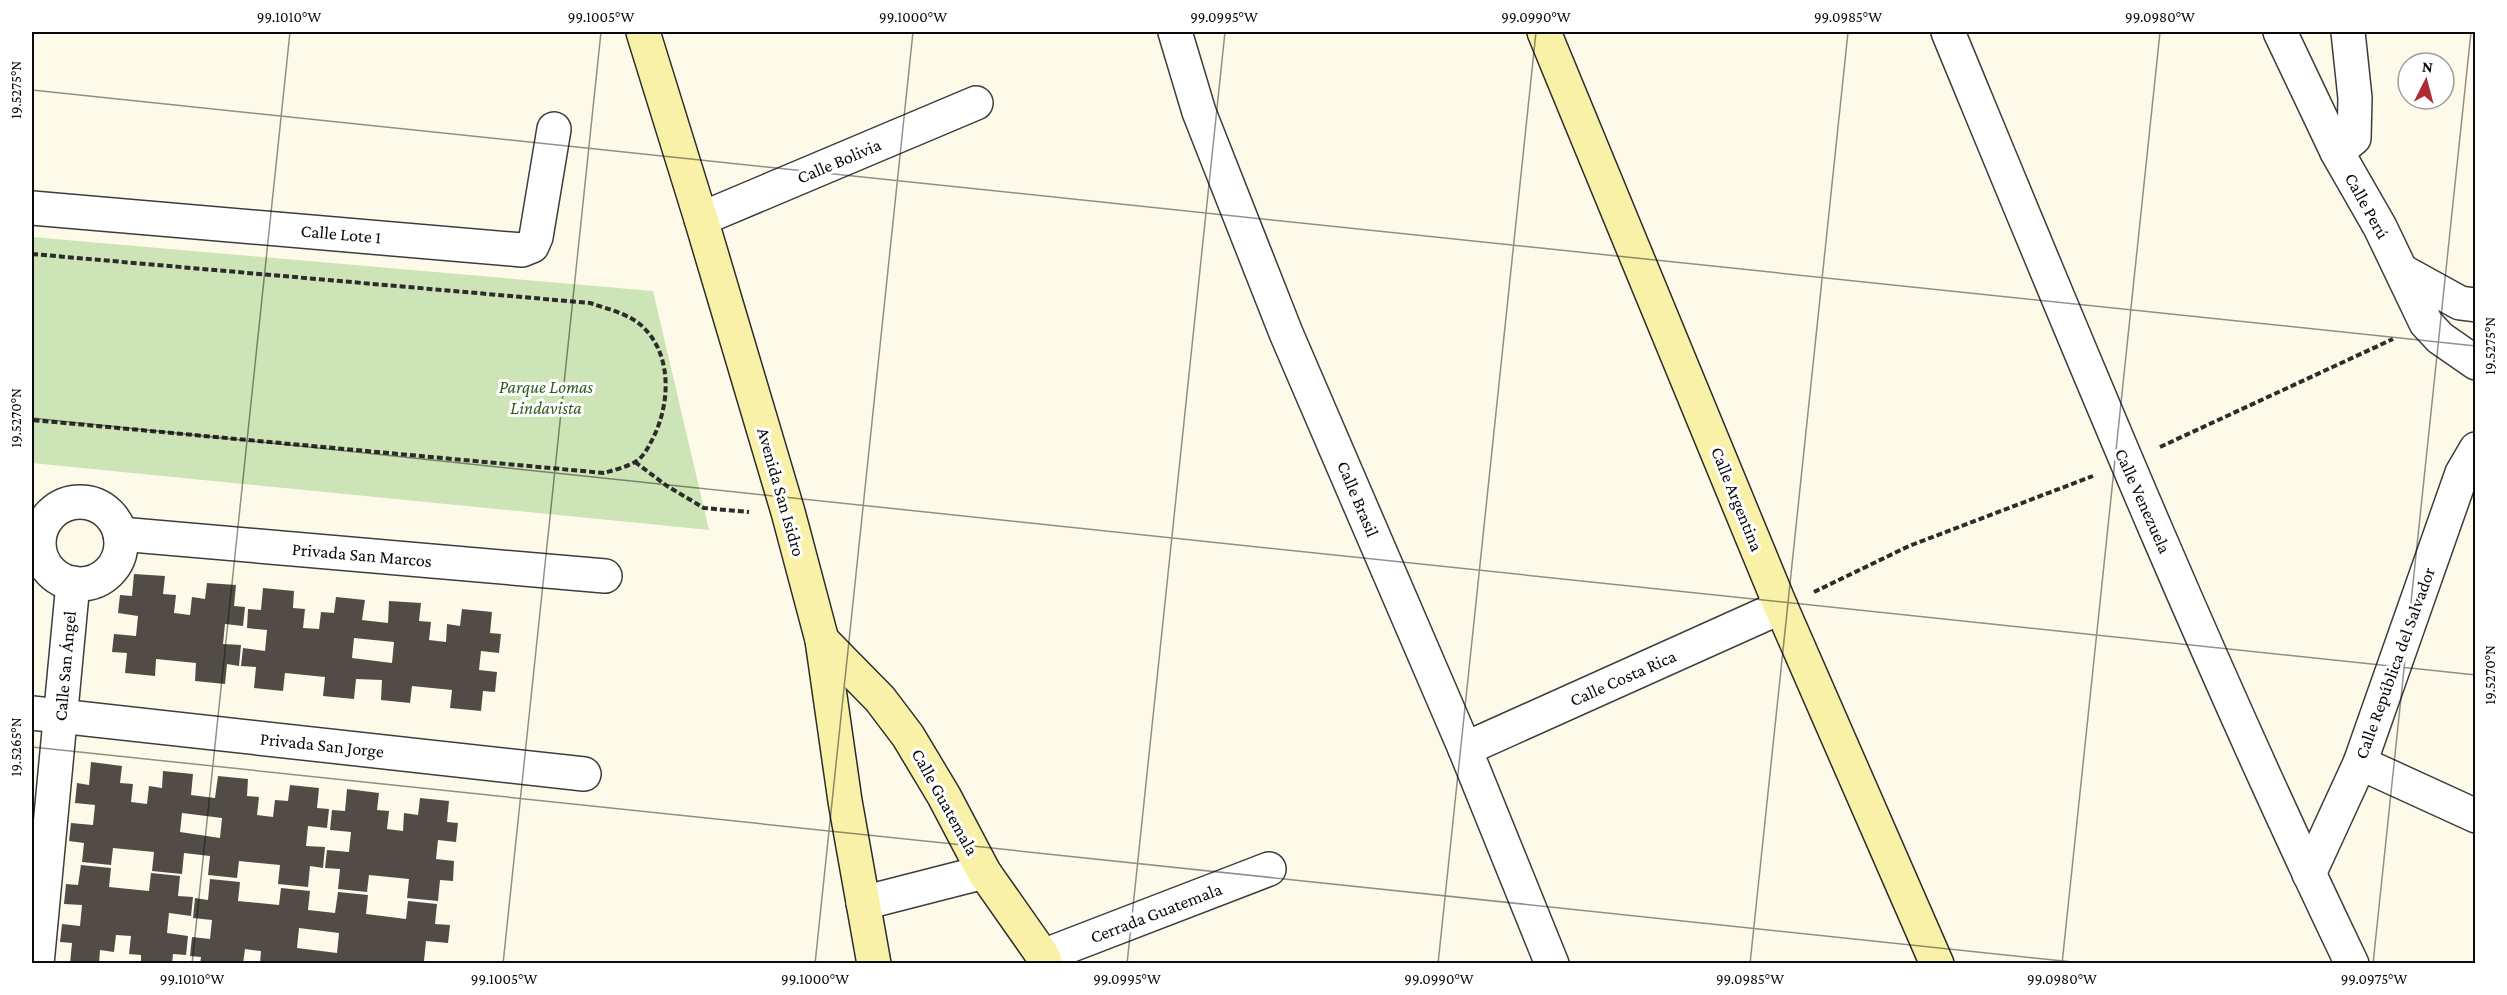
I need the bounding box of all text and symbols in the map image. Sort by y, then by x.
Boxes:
text: 99.1010°W [257,9,321,25]
text: 99.1005°W [568,9,634,25]
text: 99.1000°W [879,9,947,25]
text: 99.0995°W [1190,9,1258,25]
text: 99.0990°W [1501,9,1571,25]
text: 99.0985°W [1814,9,1882,25]
text: 99.0980°W [2125,9,2195,25]
north arrow [2396,51,2456,111]
text: N [2421,58,2434,76]
text: 19.5275°N [8,61,24,119]
street label: Calle Bolivia [794,134,884,188]
street label: Calle Perú [2341,170,2393,243]
street label: Calle Lote 1 [300,221,382,247]
text: 19.5275°N [2482,317,2498,375]
park label: Parque Lomas Lindavista [499,377,594,418]
text: 19.5270°N [8,388,24,448]
street label: Avenida San Isidro [753,425,809,559]
street label: Calle Argentina [1707,444,1767,554]
street label: Calle Venezuela [2111,445,2175,557]
street label: Calle Brasil [1333,458,1383,540]
street label: Privada San Marcos [291,539,433,571]
street label: Calle República del Salvador [2351,564,2439,762]
street label: Calle San Ángel [50,610,80,722]
text: 19.5270°N [2482,645,2498,705]
street label: Calle Costa Rica [1567,646,1679,710]
text: 19.5265°N [8,717,24,777]
street label: Privada San Jorge [259,729,385,761]
street label: Calle Guatemala [908,745,982,859]
street label: Cerrada Guatemala [1087,879,1225,947]
text: 99.1010°W [160,971,224,987]
text: 99.1005°W [471,971,537,987]
text: 99.1000°W [781,971,849,987]
text: 99.0995°W [1093,971,1161,987]
text: 99.0990°W [1404,971,1474,987]
text: 99.0985°W [1716,971,1784,987]
text: 99.0980°W [2027,971,2097,987]
text: 99.0975°W [2341,971,2408,987]

